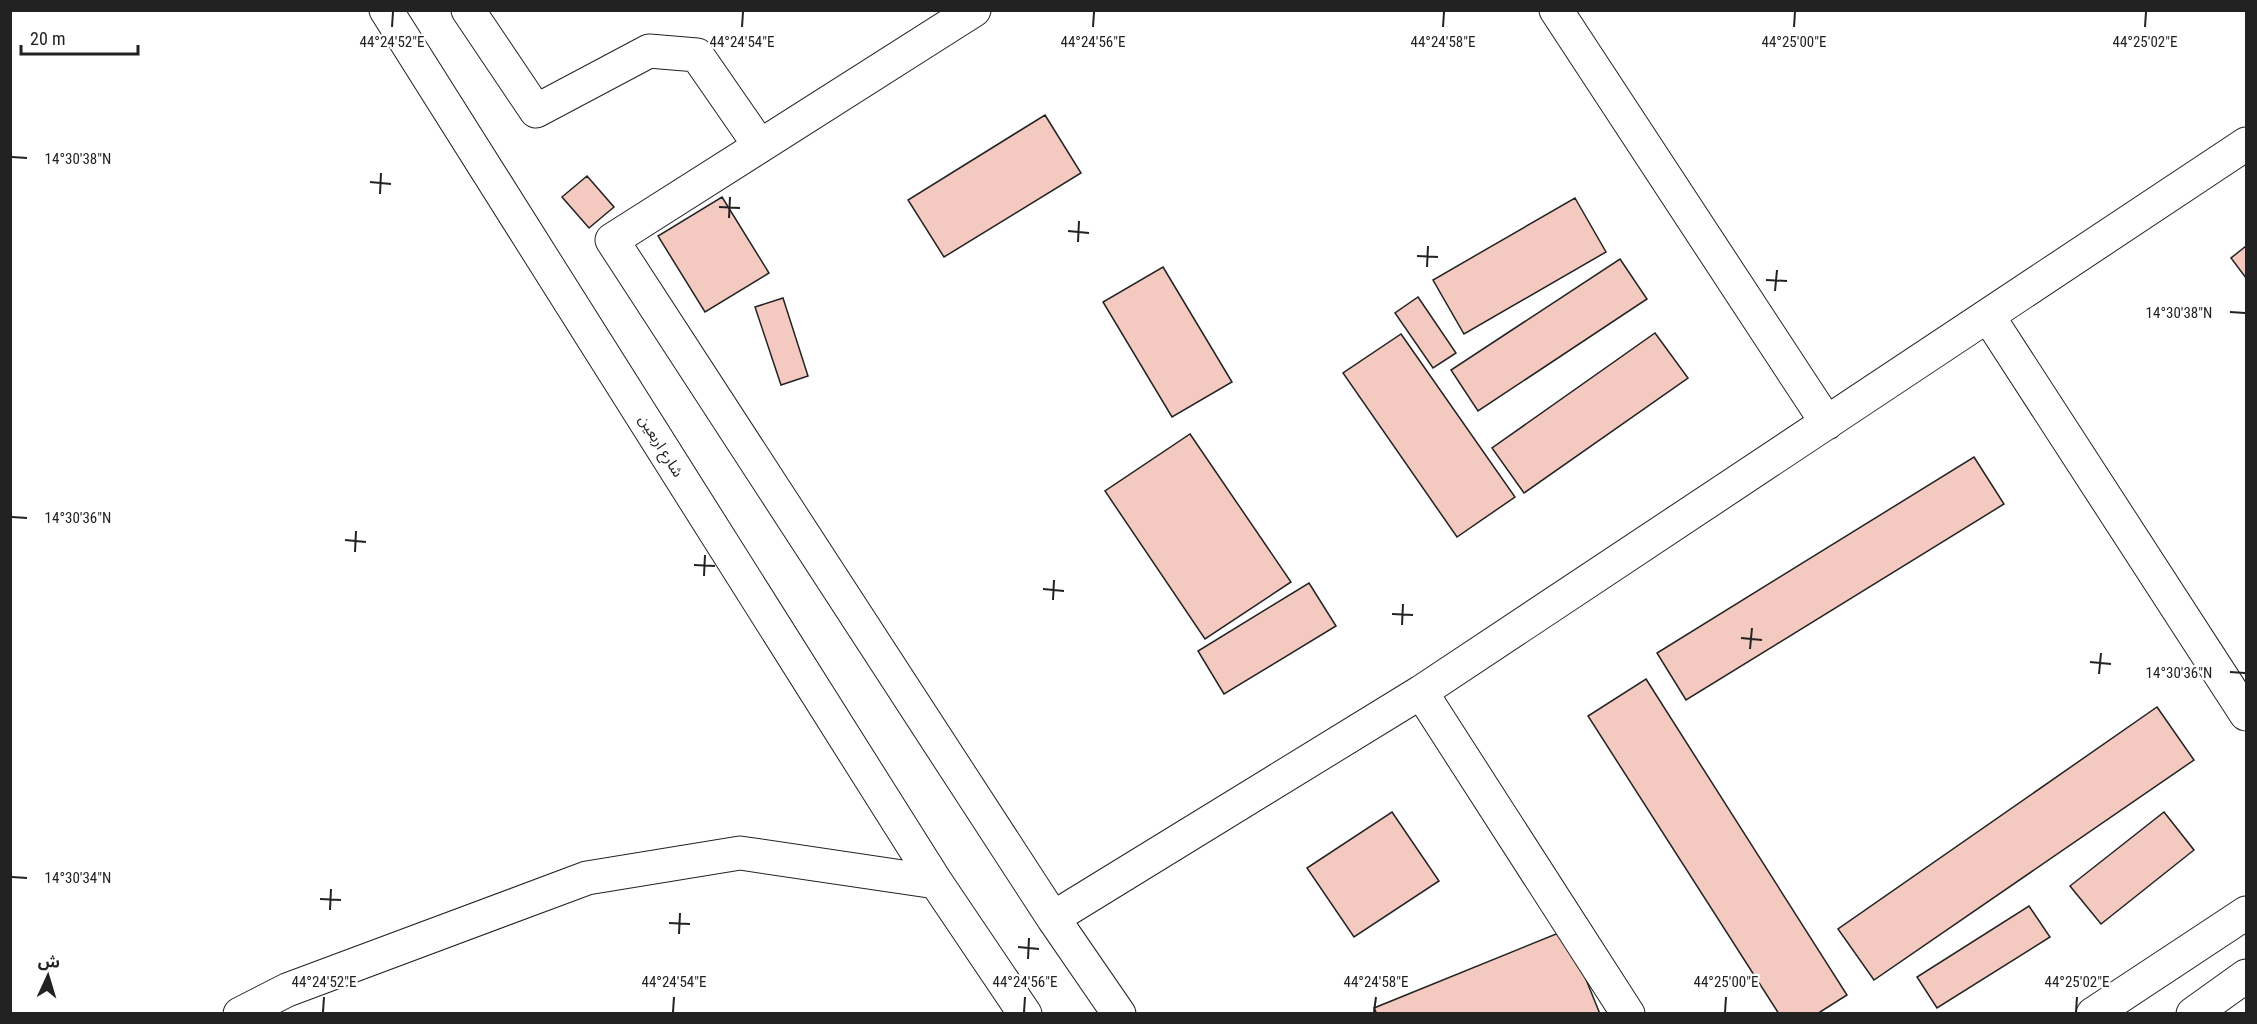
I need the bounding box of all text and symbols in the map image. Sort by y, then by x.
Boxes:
scale bar [21,18,138,56]
text: 20 m [30,28,65,49]
text: 44°24'52"E [360,33,424,51]
text: 44°24'54"E [710,33,774,51]
text: 44°24'56"E [1061,33,1125,51]
text: 44°24'58"E [1411,33,1475,51]
text: 44°25'00"E [1762,33,1826,51]
text: 44°25'02"E [2113,33,2177,51]
text: 14°30'38"N [45,150,111,168]
text: 14°30'38"N [2146,304,2212,322]
street label: شارع اربعين [632,412,687,482]
text: 14°30'36"N [45,509,111,527]
text: 14°30'36"N [2146,664,2212,682]
text: 14°30'34"N [45,869,111,887]
north arrow [18,946,78,1006]
text: ش [37,951,61,972]
text: 44°24'52"E [292,973,356,991]
text: 44°24'54"E [642,973,706,991]
text: 44°24'56"E [993,973,1057,991]
text: 44°24'58"E [1344,973,1408,991]
text: 44°25'00"E [1694,973,1758,991]
text: 44°25'02"E [2045,973,2109,991]

